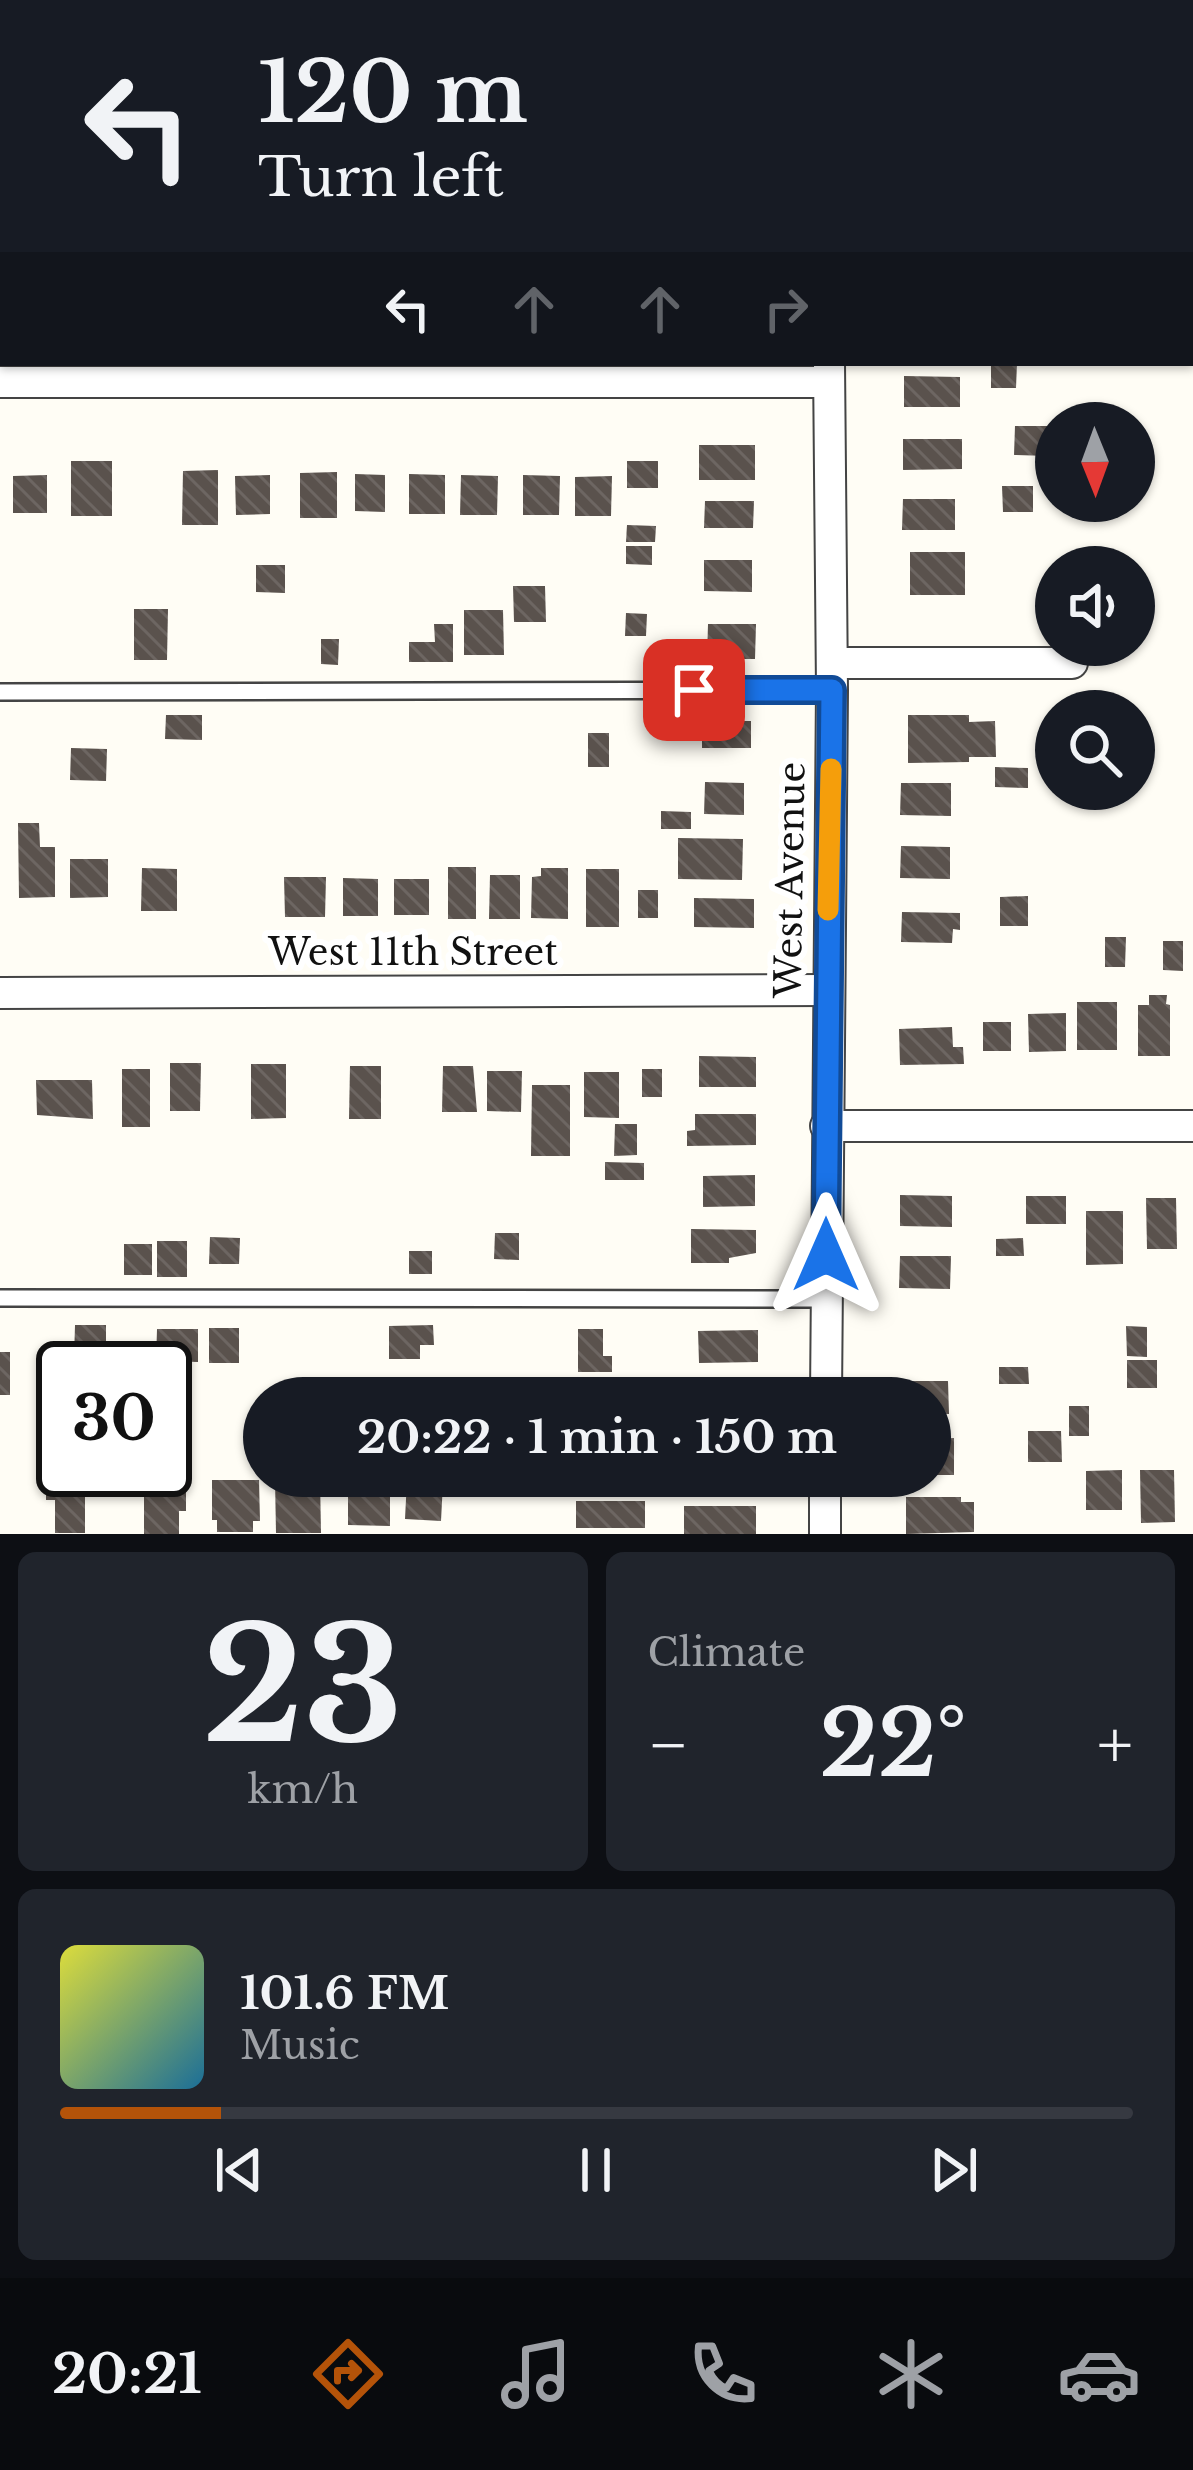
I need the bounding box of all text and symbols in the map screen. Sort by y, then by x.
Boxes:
text: 120 m [258,41,528,145]
icon: left [60,48,216,204]
text: Turn left [258,144,504,211]
icon: left [375,276,441,342]
icon: ahead [501,276,567,342]
icon: ahead [627,276,693,342]
icon: right [753,276,819,342]
north arrow [1035,402,1155,522]
map controls [1035,402,1155,810]
button: sound [1035,546,1155,666]
pin [643,639,745,741]
icon: arrive [661,657,727,723]
button: search [1035,690,1155,810]
street label: West Avenue [765,762,815,999]
street label: West 11th Street [267,930,558,975]
position arrow [763,1192,889,1318]
speed limit sign: 30 [36,1341,192,1497]
text: 20:22 · 1 min · 150 m [357,1409,837,1465]
text: 23 [202,1590,403,1783]
text: Climate [648,1628,805,1677]
text: 22° [819,1689,967,1800]
text: − [648,1704,689,1786]
text: + [1097,1704,1133,1786]
text: km/h [247,1765,358,1814]
text: 101.6 FM [240,1965,449,2021]
text: Music [240,2021,360,2070]
icon: previous [206,2137,272,2203]
icon: pause [563,2137,629,2203]
icon: next [921,2137,987,2203]
icon: directions [306,2332,390,2416]
icon: music [494,2332,578,2416]
icon: phone [681,2332,765,2416]
icon: climate [869,2332,953,2416]
icon: car [1057,2332,1141,2416]
text: 20:21 [52,2341,202,2408]

